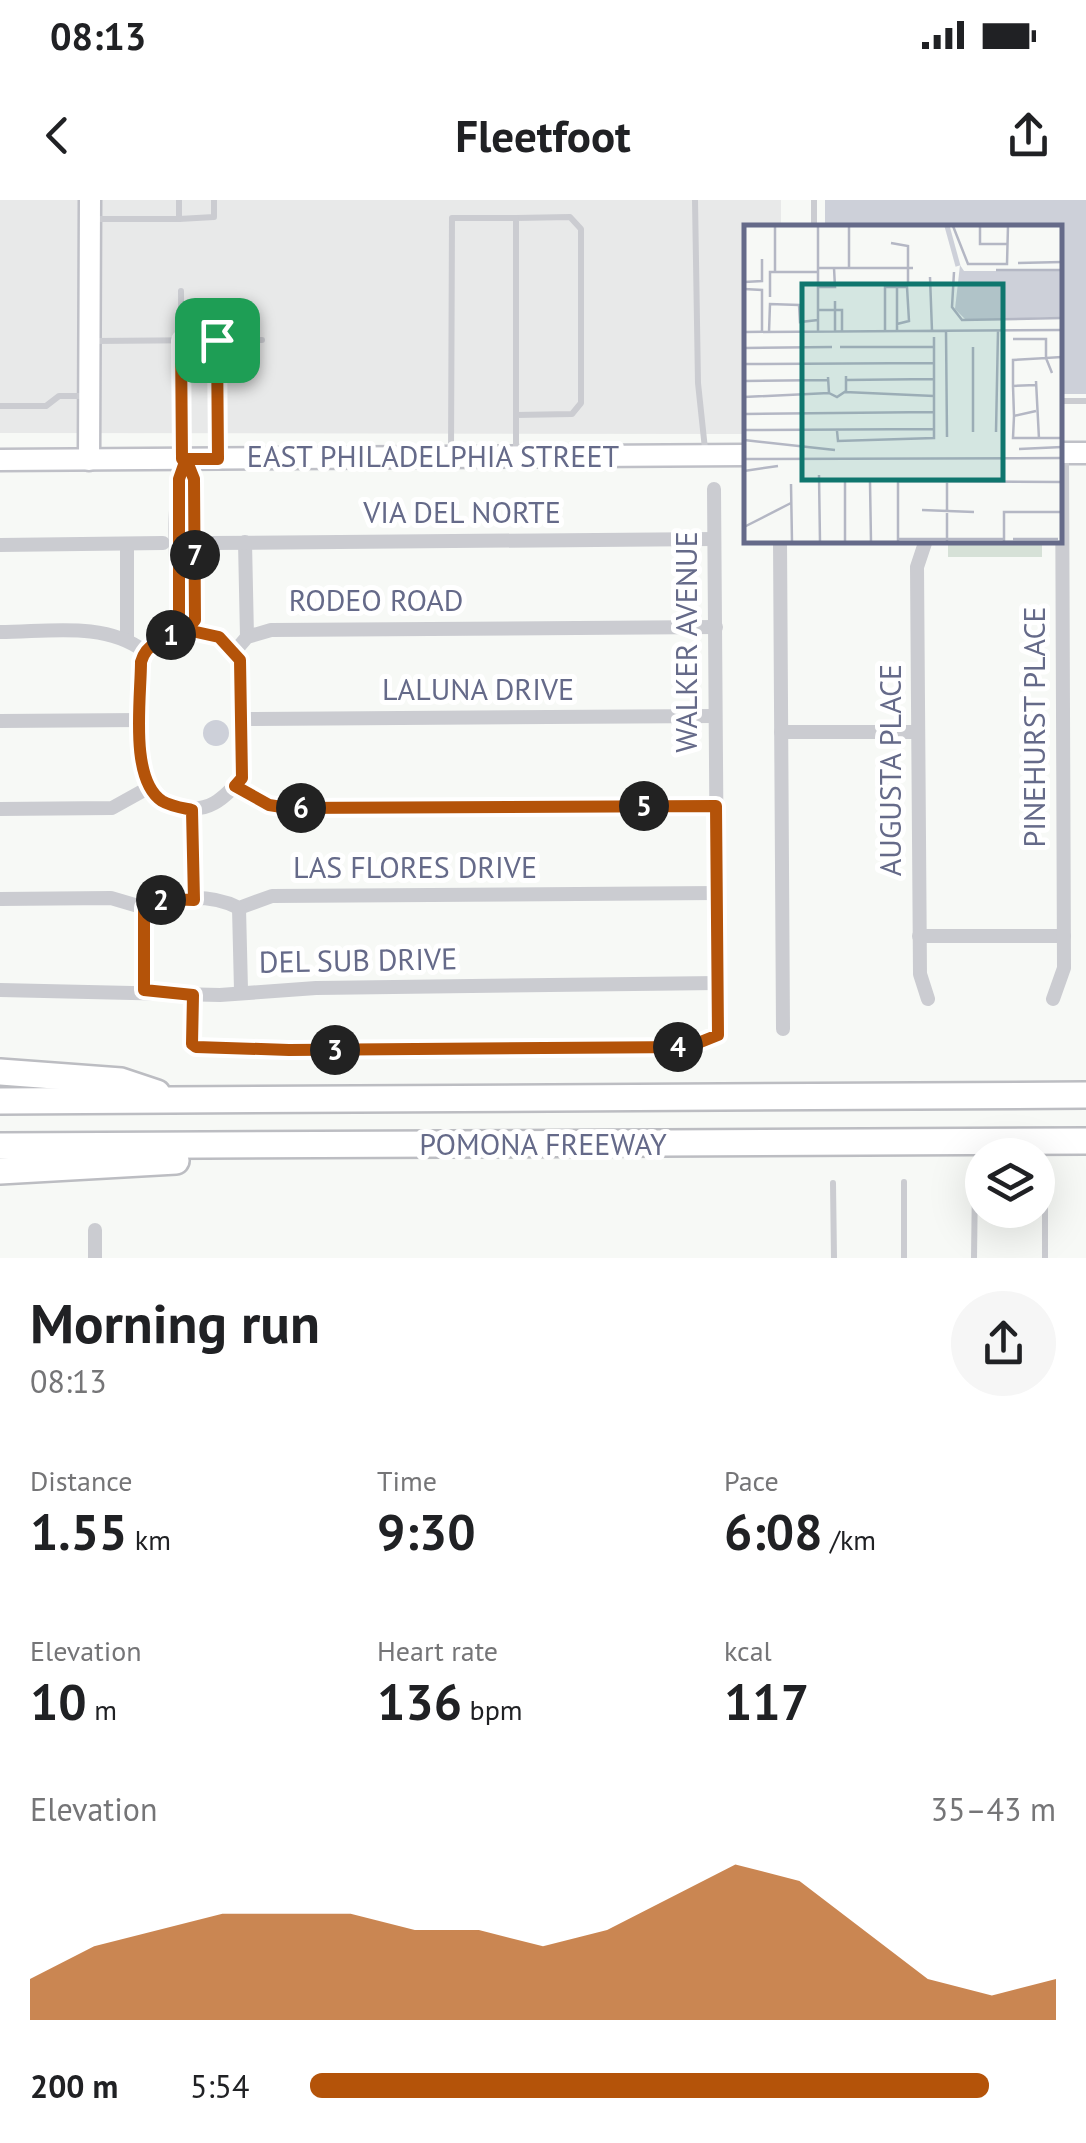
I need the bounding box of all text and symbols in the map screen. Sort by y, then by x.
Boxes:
text: 08:13 [50,11,146,60]
text: Fleetfoot [455,106,631,164]
icon: back [30,108,85,163]
icon: share [1001,108,1056,163]
inset map [744,225,1061,542]
pin [175,298,260,383]
icon: arrive [190,313,245,368]
street label: EAST PHILADELPHIA STREET [247,436,620,475]
street label: VIA DEL NORTE [362,492,561,531]
pin: 7 [170,530,220,580]
street label: WALKER AVENUE [666,531,705,753]
text: 7 [187,536,203,573]
street label: RODEO ROAD [289,580,463,619]
street label: PINEHURST PLACE [1014,606,1053,848]
pin: 1 [146,610,196,660]
text: 1 [163,616,179,653]
street label: AUGUSTA PLACE [870,664,909,876]
street label: LALUNA DRIVE [382,669,574,708]
pin: 5 [619,781,669,831]
pin: 6 [276,783,326,833]
text: 5 [636,787,652,824]
text: 6 [293,789,309,826]
street label: LAS FLORES DRIVE [293,847,537,886]
pin: 2 [136,875,186,925]
text: 2 [153,881,169,918]
street label: DEL SUB DRIVE [258,938,457,981]
pin: 4 [653,1022,703,1072]
pin: 3 [310,1025,360,1075]
text: 4 [670,1028,686,1065]
text: 3 [327,1031,343,1068]
street label: POMONA FREEWAY [419,1124,667,1163]
map controls [965,1138,1055,1228]
button: layers [965,1138,1055,1228]
text: Morning run [30,1287,320,1358]
button: share [951,1291,1056,1396]
text: 08:13 [30,1360,107,1402]
text: Distance [30,1462,133,1499]
text: Time [377,1462,437,1499]
text: Pace [724,1462,779,1499]
text: 1.55 [30,1499,127,1564]
text: 9:30 [377,1499,476,1564]
text: 6:08 [724,1499,823,1564]
text: km [127,1521,171,1558]
text: /km [823,1521,876,1558]
text: Elevation [30,1632,142,1669]
text: Heart rate [377,1632,498,1669]
text: kcal [724,1632,772,1669]
text: 10 [30,1669,87,1734]
text: 136 [377,1669,462,1734]
text: 117 [724,1669,809,1734]
text: m [87,1691,117,1728]
text: bpm [462,1691,523,1728]
text: Elevation [30,1788,157,1830]
text: 35–43 m [931,1788,1056,1830]
text: 200 m [30,2065,118,2107]
text: 5:54 [190,2065,249,2107]

